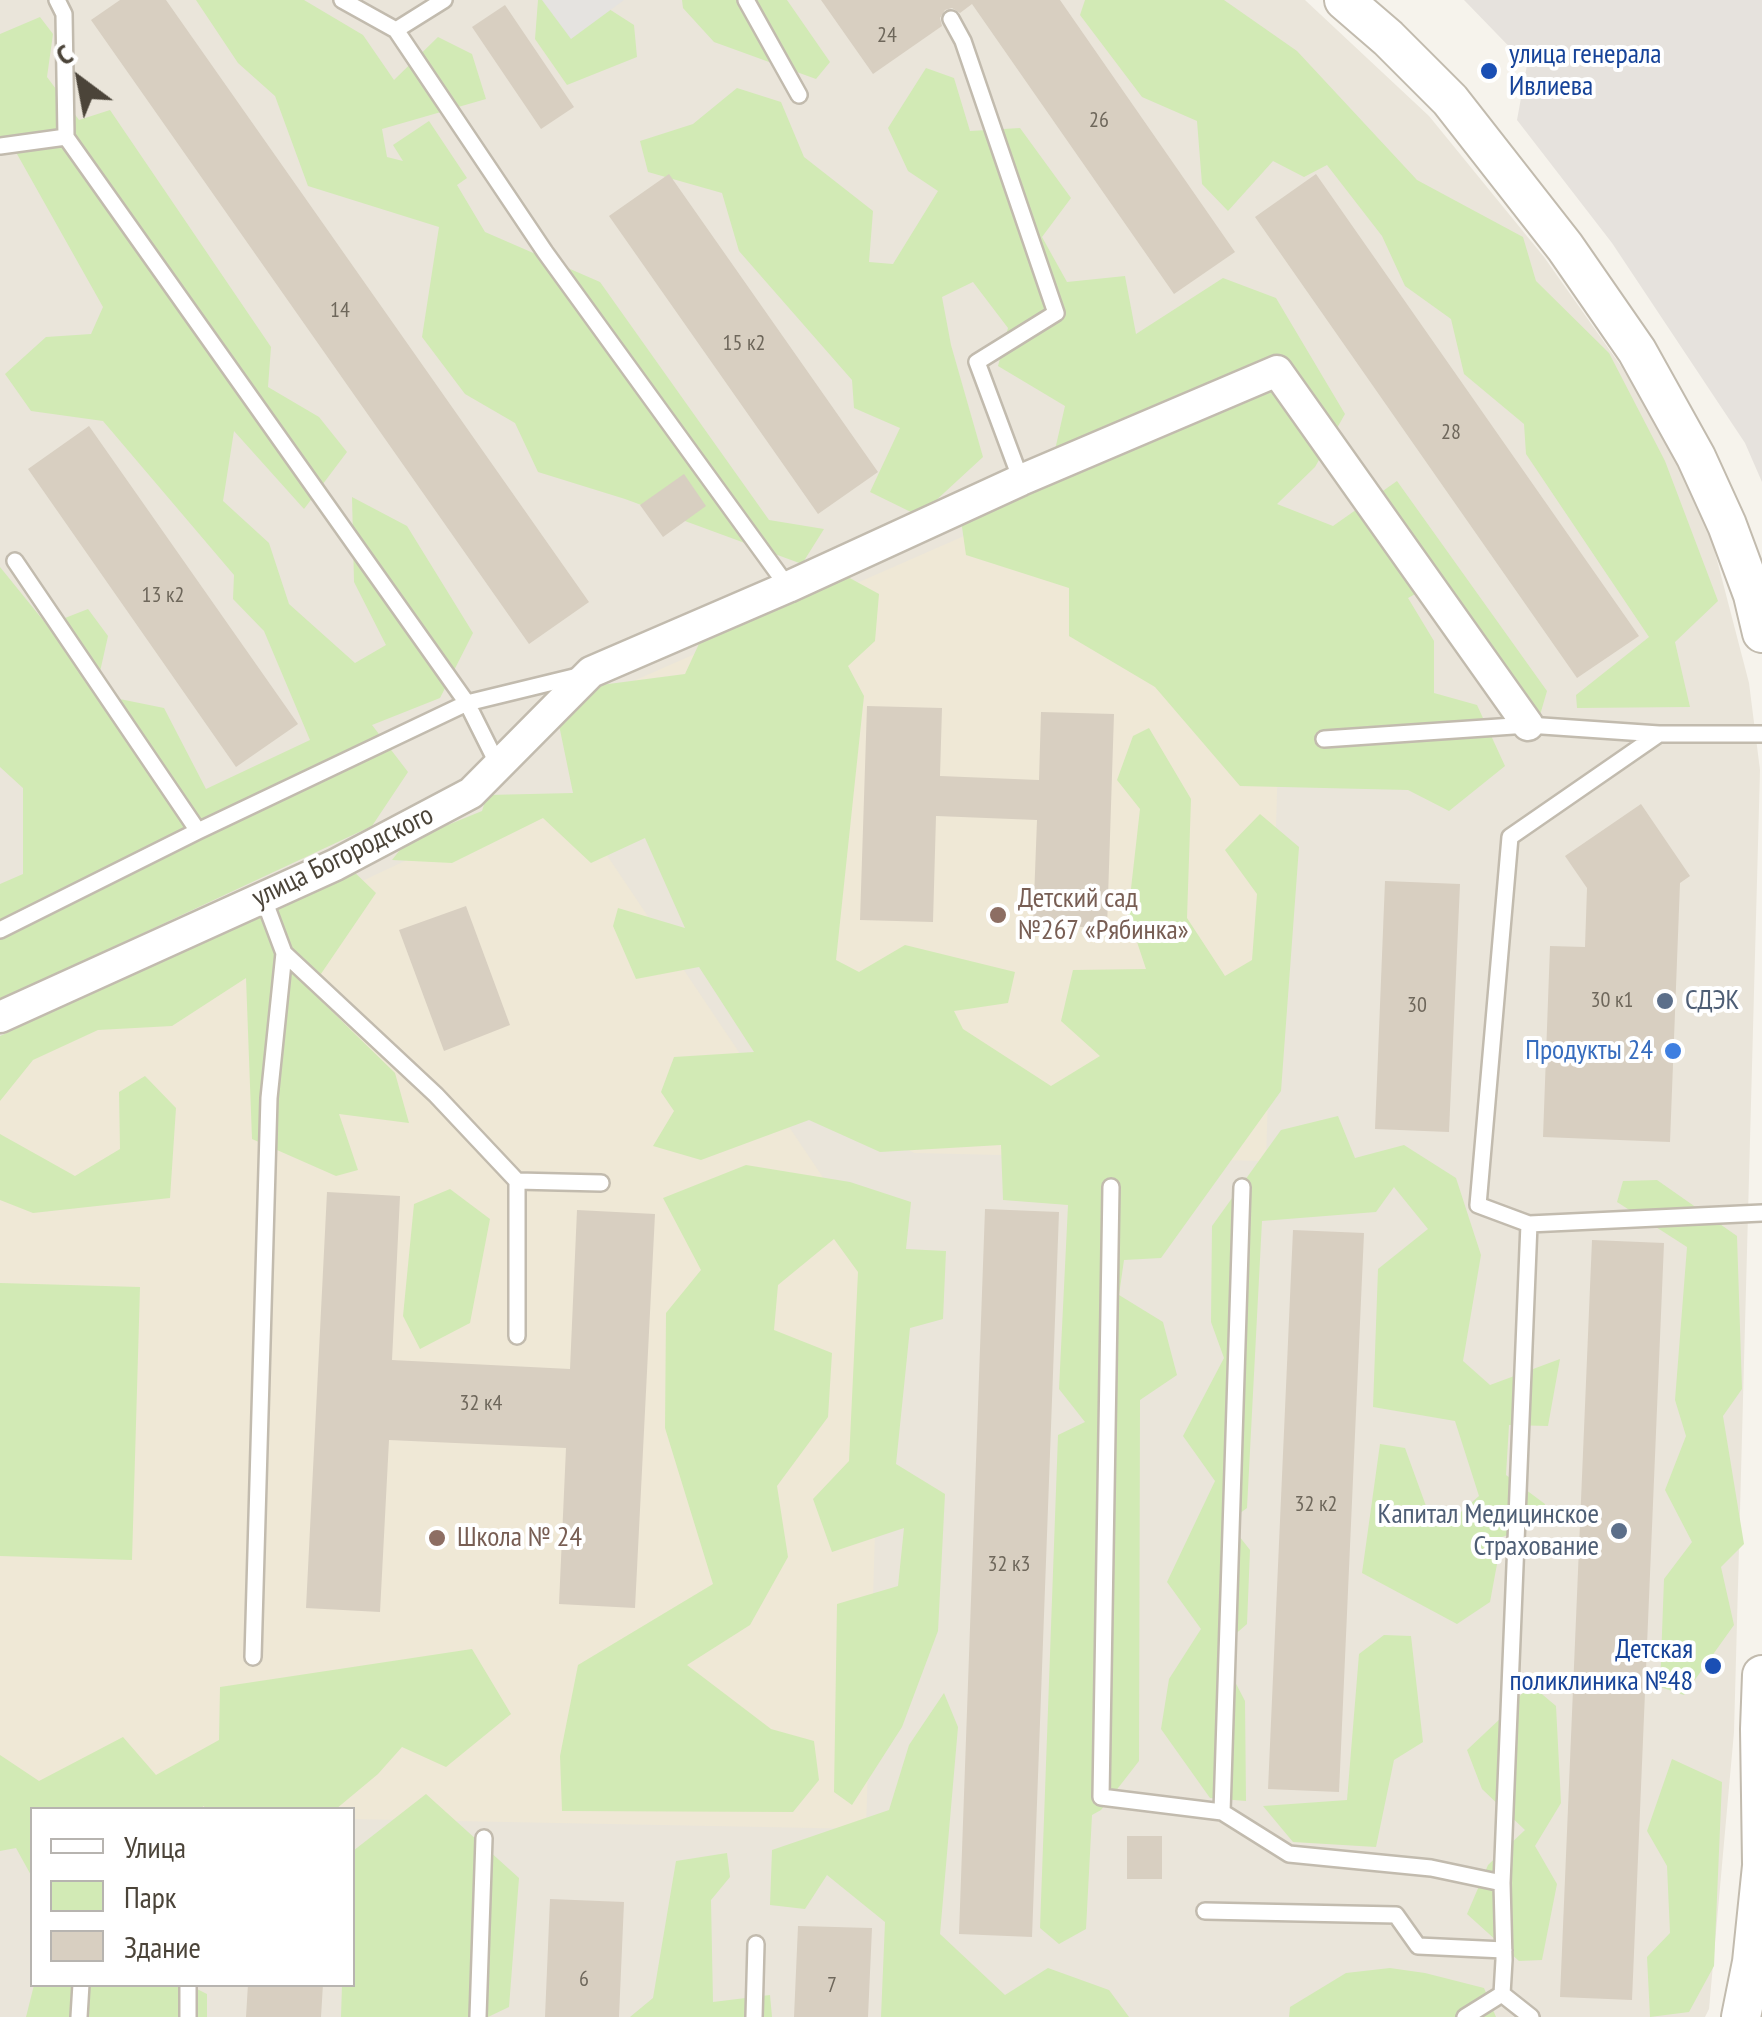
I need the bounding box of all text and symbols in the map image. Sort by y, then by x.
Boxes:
house number: 24 [877,23,897,49]
north arrow [30,30,130,130]
text: С [49,35,79,73]
place label: улица генерала Ивлиева [1509,38,1662,104]
marker: улица генерала Ивлиева [1478,60,1500,82]
house number: 26 [1089,108,1109,134]
house number: 14 [330,298,350,324]
house number: 15 к2 [723,331,765,357]
house number: 28 [1441,420,1461,446]
house number: 13 к2 [142,583,184,609]
street label: улица Богородского [247,799,439,915]
place label: Детский сад №267 «Рябинка» [1018,882,1188,948]
marker: Детский сад №267 «Рябинка» [987,904,1009,926]
place label: СДЭК [1685,984,1739,1018]
house number: 30 к1 [1591,988,1633,1014]
marker: СДЭК [1654,990,1676,1012]
house number: 30 [1407,993,1427,1019]
place label: Продукты 24 [1525,1034,1653,1068]
marker: Продукты 24 [1662,1040,1684,1062]
house number: 32 к4 [460,1391,502,1417]
house number: 32 к2 [1295,1492,1337,1518]
place label: Капитал Медицинское Страхование [1378,1498,1599,1564]
marker: Капитал Медицинское Страхование [1608,1520,1630,1542]
place label: Школа № 24 [457,1521,582,1555]
marker: Школа № 24 [426,1527,448,1549]
house number: 32 к3 [988,1552,1030,1578]
place label: Детская поликлиника №48 [1509,1633,1693,1699]
marker: Детская поликлиника №48 [1702,1655,1724,1677]
legend [30,1807,355,1987]
text: Улица [124,1827,186,1866]
text: Парк [124,1877,176,1916]
text: Здание [124,1927,201,1966]
house number: 6 [579,1967,589,1993]
house number: 7 [827,1973,837,1999]

